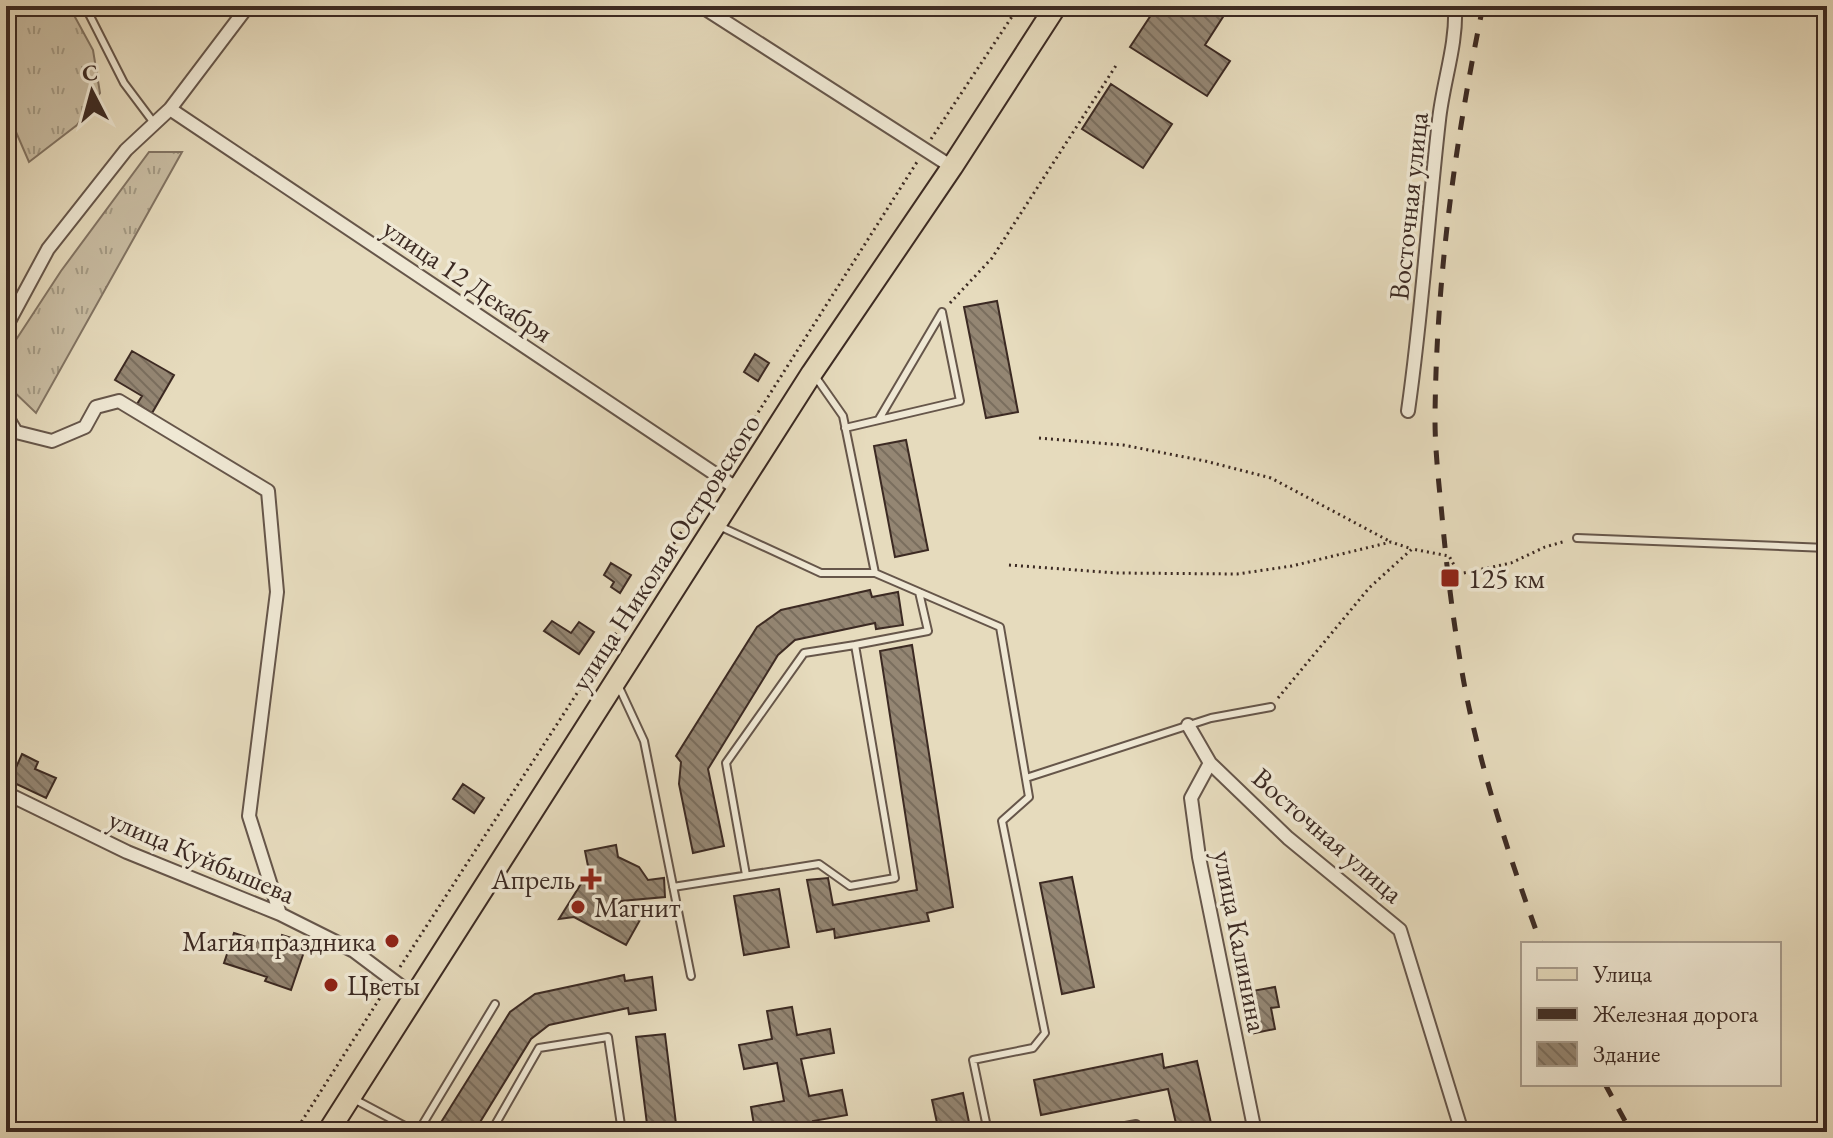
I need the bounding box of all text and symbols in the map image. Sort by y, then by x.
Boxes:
north arrow [52,52,132,132]
text: С [81,57,99,88]
street label: Восточная улица [1380,109,1436,302]
street label: улица 12 Декабря [376,210,560,350]
street label: улица Николая Островского [562,407,768,697]
place label: 125 км [1468,560,1545,596]
marker: 125 км [1439,567,1461,589]
street label: Восточная улица [1245,759,1412,911]
street label: улица Куйбышева [103,801,301,912]
street label: улица Калинина [1206,847,1276,1036]
place label: Апрель [490,861,575,897]
marker: Апрель [582,870,600,888]
place label: Магнит [594,889,681,925]
marker: Магнит [569,898,587,916]
place label: Магия праздника [182,923,377,959]
marker: Магия праздника [383,932,401,950]
legend [1521,942,1781,1086]
text: Улица [1592,958,1652,989]
place label: Цветы [347,967,420,1003]
marker: Цветы [322,976,340,994]
text: Железная дорога [1592,998,1759,1029]
text: Здание [1593,1038,1660,1069]

